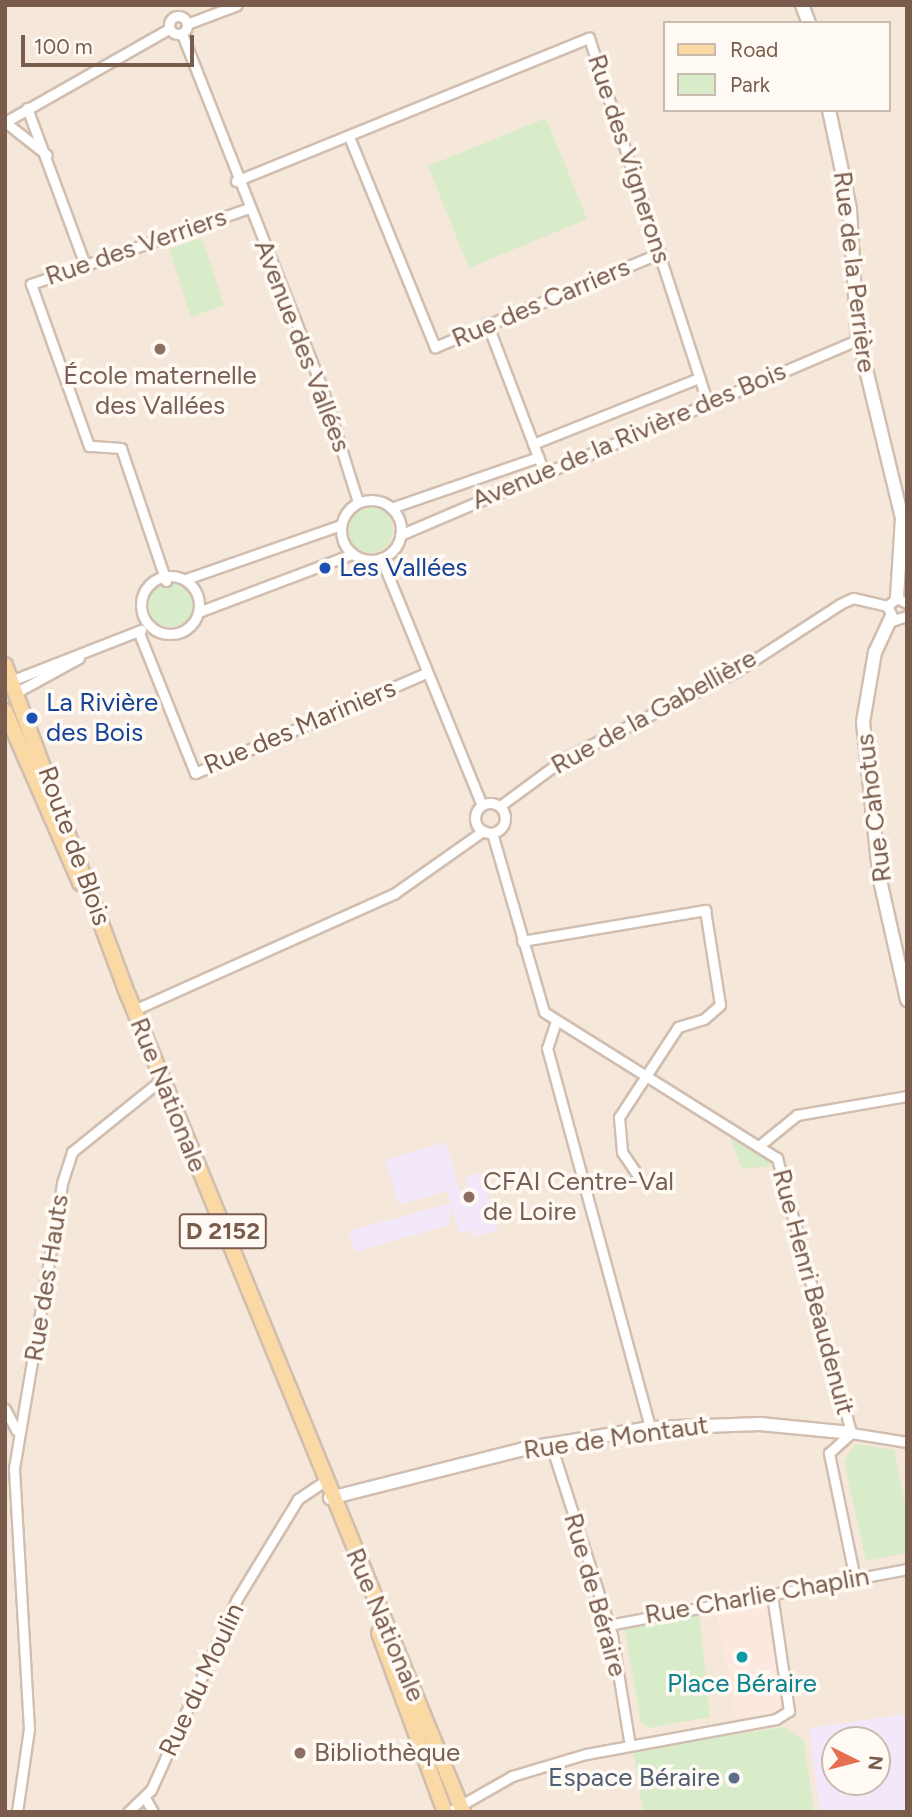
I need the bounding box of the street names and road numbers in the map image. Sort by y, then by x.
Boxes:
street label: Rue des Vignerons [580,51,678,267]
street label: Rue de la Perrière [826,170,882,374]
street label: Rue des Verriers [41,201,231,293]
street label: Avenue des Vallées [247,236,357,456]
street label: Rue des Carriers [447,252,635,354]
street label: Avenue de la Rivière des Bois [467,356,791,516]
street label: Rue de la Gabellière [546,643,762,781]
street label: Rue des Mariniers [200,673,400,781]
street label: Rue Cahotus [849,732,899,884]
street label: Route de Blois [31,762,117,930]
street label: Rue Nationale [123,1013,213,1177]
street label: Rue Henri Beaudenuit [765,1166,861,1418]
street label: Rue des Hauts [18,1192,76,1364]
road number: D 2152 [178,1210,268,1252]
street label: Rue de Montaut [522,1410,710,1466]
street label: Rue de Béraire [557,1510,633,1680]
street label: Rue Nationale [339,1544,431,1706]
street label: Rue Charlie Chaplin [642,1561,872,1631]
street label: Rue du Moulin [153,1598,251,1762]

